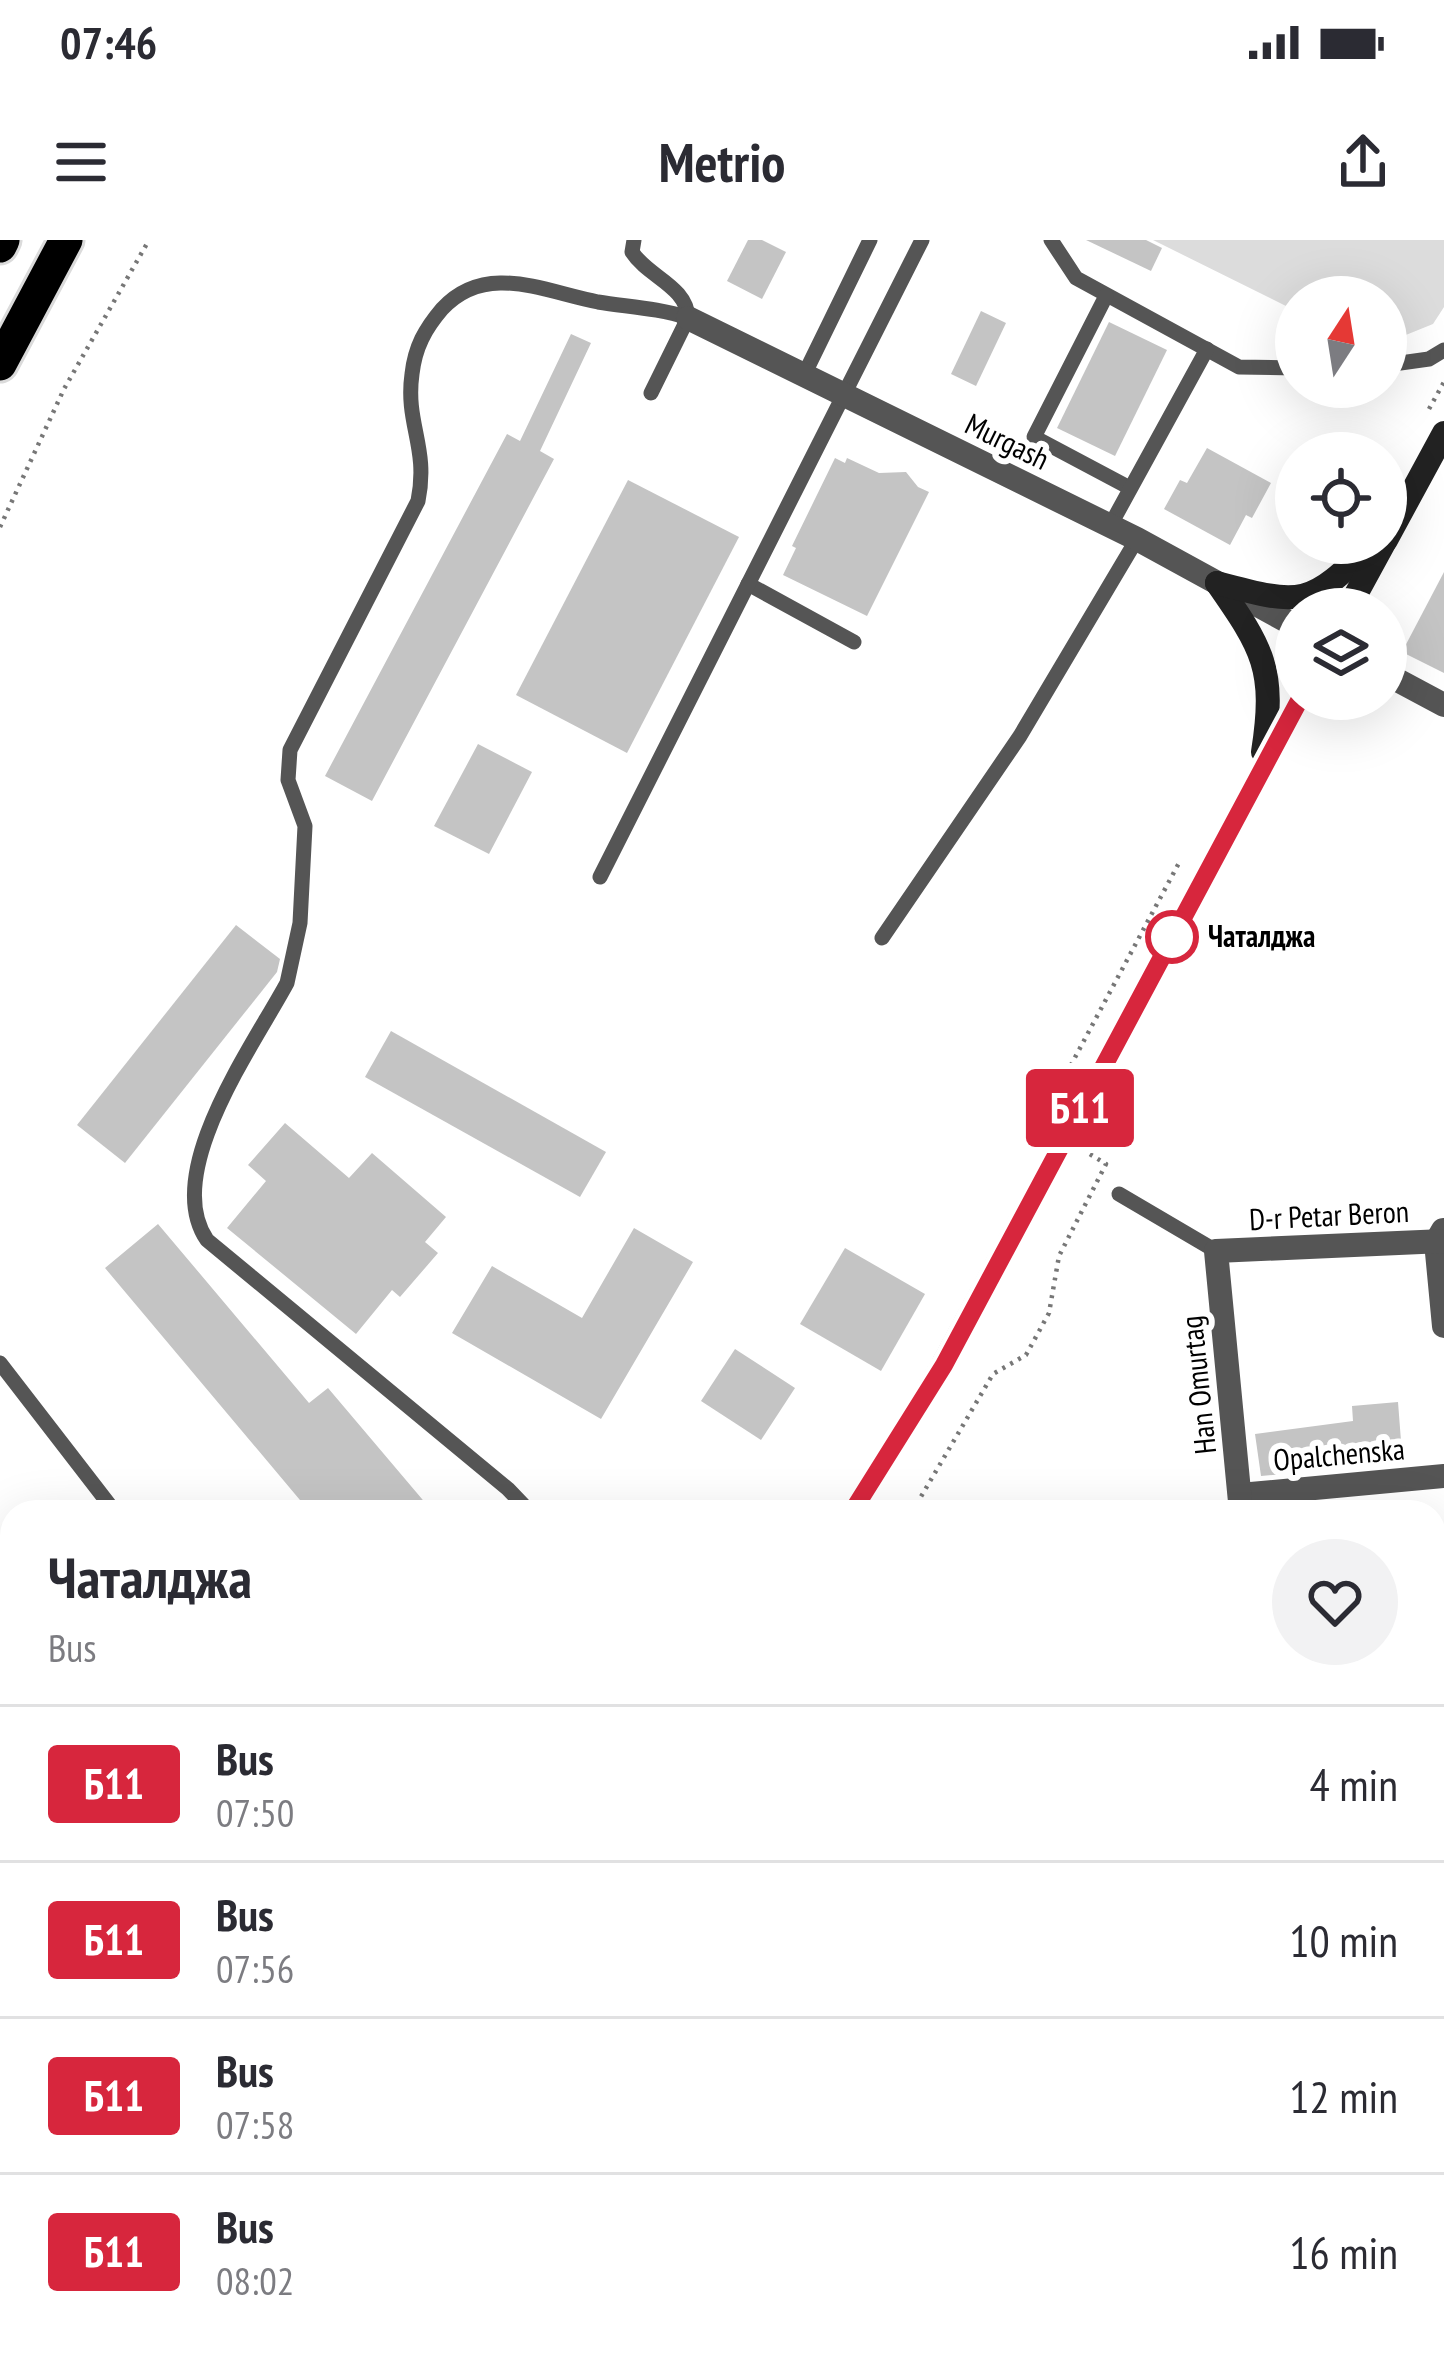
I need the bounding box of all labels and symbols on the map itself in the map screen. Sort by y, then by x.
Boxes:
north arrow [1275,276,1407,408]
street label: Murgash [959,404,1056,478]
marker: Чаталджа [1147,912,1197,962]
place label: Чаталджа [1208,916,1315,955]
line badge: Б11 [1011,1069,1149,1147]
street label: D-r Petar Beron [1248,1191,1410,1238]
street label: Han Omurtag [1171,1314,1224,1456]
street label: Opalchenska [1272,1428,1406,1479]

